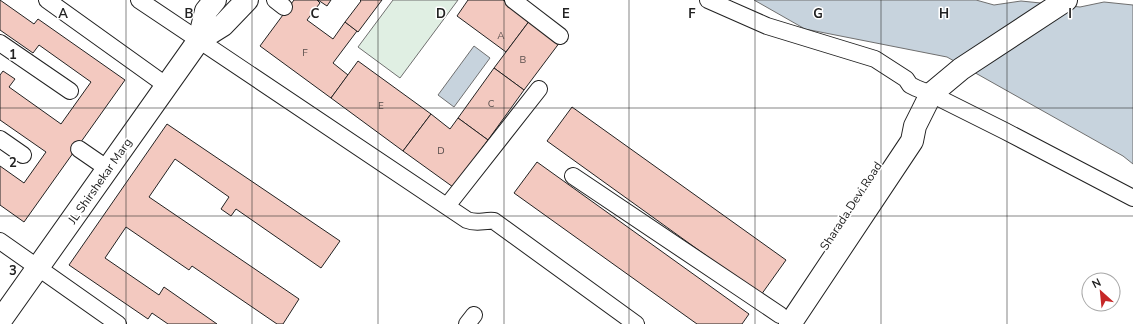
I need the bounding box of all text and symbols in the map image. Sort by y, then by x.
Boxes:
text: A [58,5,68,23]
text: B [185,5,194,23]
text: C [311,5,320,23]
text: D [436,5,446,23]
text: E [562,5,570,23]
text: F [688,5,696,23]
text: G [813,5,823,23]
text: H [939,5,949,23]
text: I [1068,5,1072,23]
house number: A [497,29,505,43]
text: 1 [9,46,17,64]
house number: F [302,46,308,60]
house number: B [520,53,527,67]
house number: C [488,97,495,111]
house number: E [378,99,384,113]
street label: JL Shirshekar Marg [64,135,136,228]
house number: D [437,144,445,158]
text: 2 [9,154,17,172]
street label: Sharada Devi Road [816,159,886,253]
text: 3 [9,262,17,280]
north arrow [1081,272,1121,312]
text: N [1090,275,1104,292]

